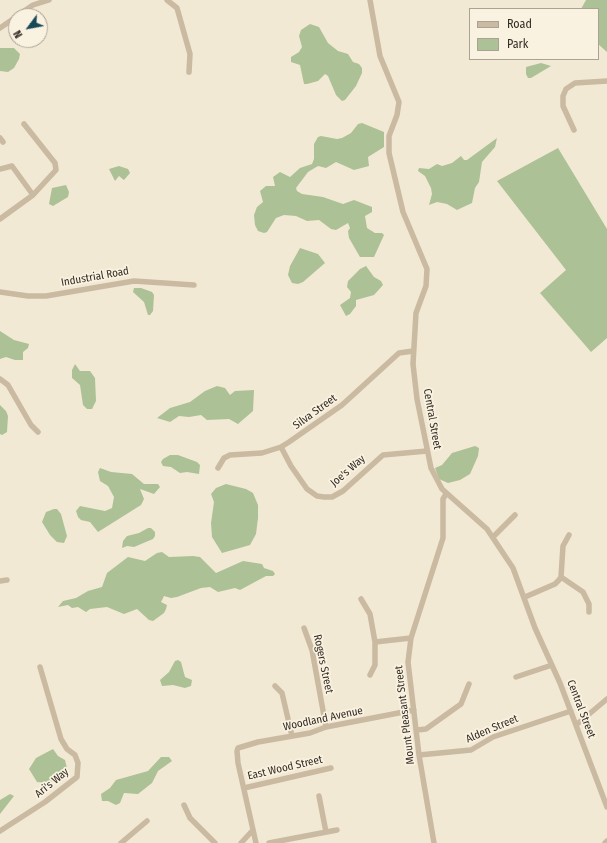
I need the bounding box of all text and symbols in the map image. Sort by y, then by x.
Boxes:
north arrow [8,8,48,48]
legend [469,8,599,60]
text: Road [507,17,532,31]
text: N [11,28,26,40]
text: Park [507,37,528,51]
street label: Industrial Road [60,265,130,289]
street label: Central Street [420,388,444,450]
street label: Silva Street [291,392,339,432]
street label: Joe's Way [328,452,368,490]
street label: Rogers Street [310,633,336,695]
street label: Mount Pleasant Street [392,665,418,765]
street label: Central Street [564,678,598,740]
street label: Woodland Avenue [282,704,364,734]
street label: Alden Street [464,712,520,746]
street label: East Wood Street [246,753,324,783]
street label: Ari's Way [32,765,72,801]

